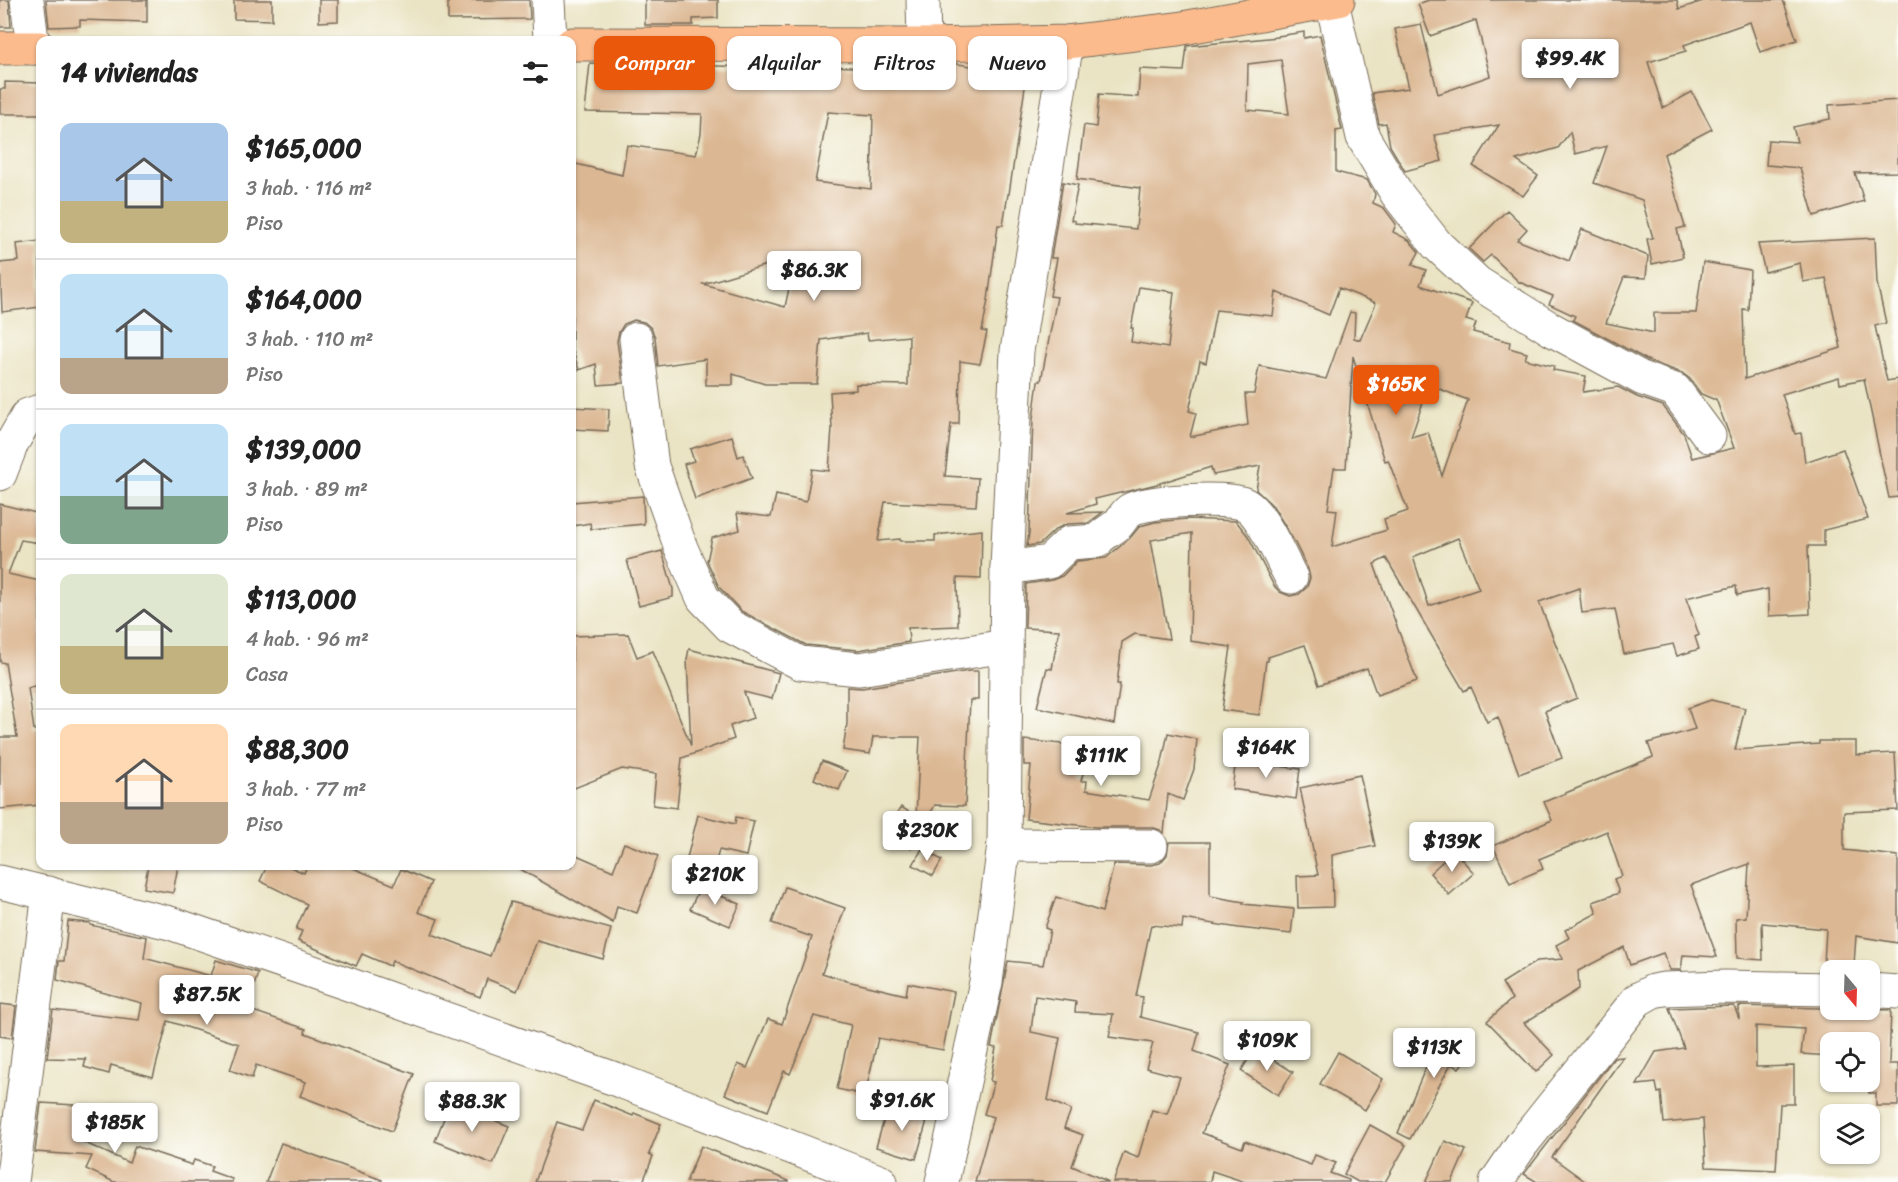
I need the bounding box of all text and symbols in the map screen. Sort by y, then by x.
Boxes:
chip: Comprar [594,36,715,90]
chip: Alquilar [727,36,841,90]
chip: Filtros [853,36,956,90]
chip: Nuevo [968,36,1067,90]
pin: $99.4K [1521,39,1619,90]
text: $99.4K [1536,41,1604,76]
text: 14 viviendas [60,49,198,95]
icon: filters [519,56,552,89]
text: $165,000 [246,125,362,171]
icon: home [108,147,180,219]
text: 3 hab. · 116 m² [246,171,372,206]
text: Piso [246,206,283,241]
pin: $86.3K [765,251,863,302]
text: $86.3K [781,253,847,288]
text: $164,000 [246,276,362,322]
icon: home [108,298,180,370]
text: 3 hab. · 110 m² [246,322,373,357]
text: Piso [246,357,283,392]
pin: $165K [1354,365,1438,416]
text: $165K [1367,367,1425,402]
text: $139,000 [246,426,361,472]
icon: home [108,448,180,520]
text: 3 hab. · 89 m² [246,472,368,507]
text: Piso [246,507,283,542]
text: $113,000 [246,576,356,622]
icon: home [108,598,180,670]
text: 4 hab. · 96 m² [246,622,369,657]
text: Casa [246,657,288,692]
text: $88,300 [246,726,349,772]
pin: $164K [1224,728,1308,779]
text: $164K [1237,730,1295,765]
pin: $111K [1059,736,1143,787]
text: $111K [1075,738,1127,773]
icon: home [108,748,180,820]
text: 3 hab. · 77 m² [246,772,366,807]
text: Piso [246,807,283,842]
pin: $230K [885,811,969,862]
text: $230K [897,813,957,848]
pin: $139K [1410,822,1494,873]
text: $139K [1423,824,1481,859]
pin: $210K [673,855,757,906]
text: $210K [686,857,744,892]
north arrow [1820,960,1880,1020]
map controls [1820,960,1880,1164]
pin: $87.5K [158,975,256,1026]
text: $87.5K [173,977,241,1012]
pin: $109K [1225,1021,1309,1072]
text: $109K [1237,1023,1297,1058]
pin: $113K [1392,1028,1476,1079]
text: $113K [1407,1030,1461,1065]
button: locate [1820,1032,1880,1092]
pin: $91.6K [853,1081,951,1132]
pin: $88.3K [423,1082,521,1133]
text: $91.6K [870,1083,934,1118]
text: $88.3K [439,1084,505,1119]
pin: $185K [73,1103,157,1154]
button: layers [1820,1104,1880,1164]
text: $185K [86,1105,144,1140]

